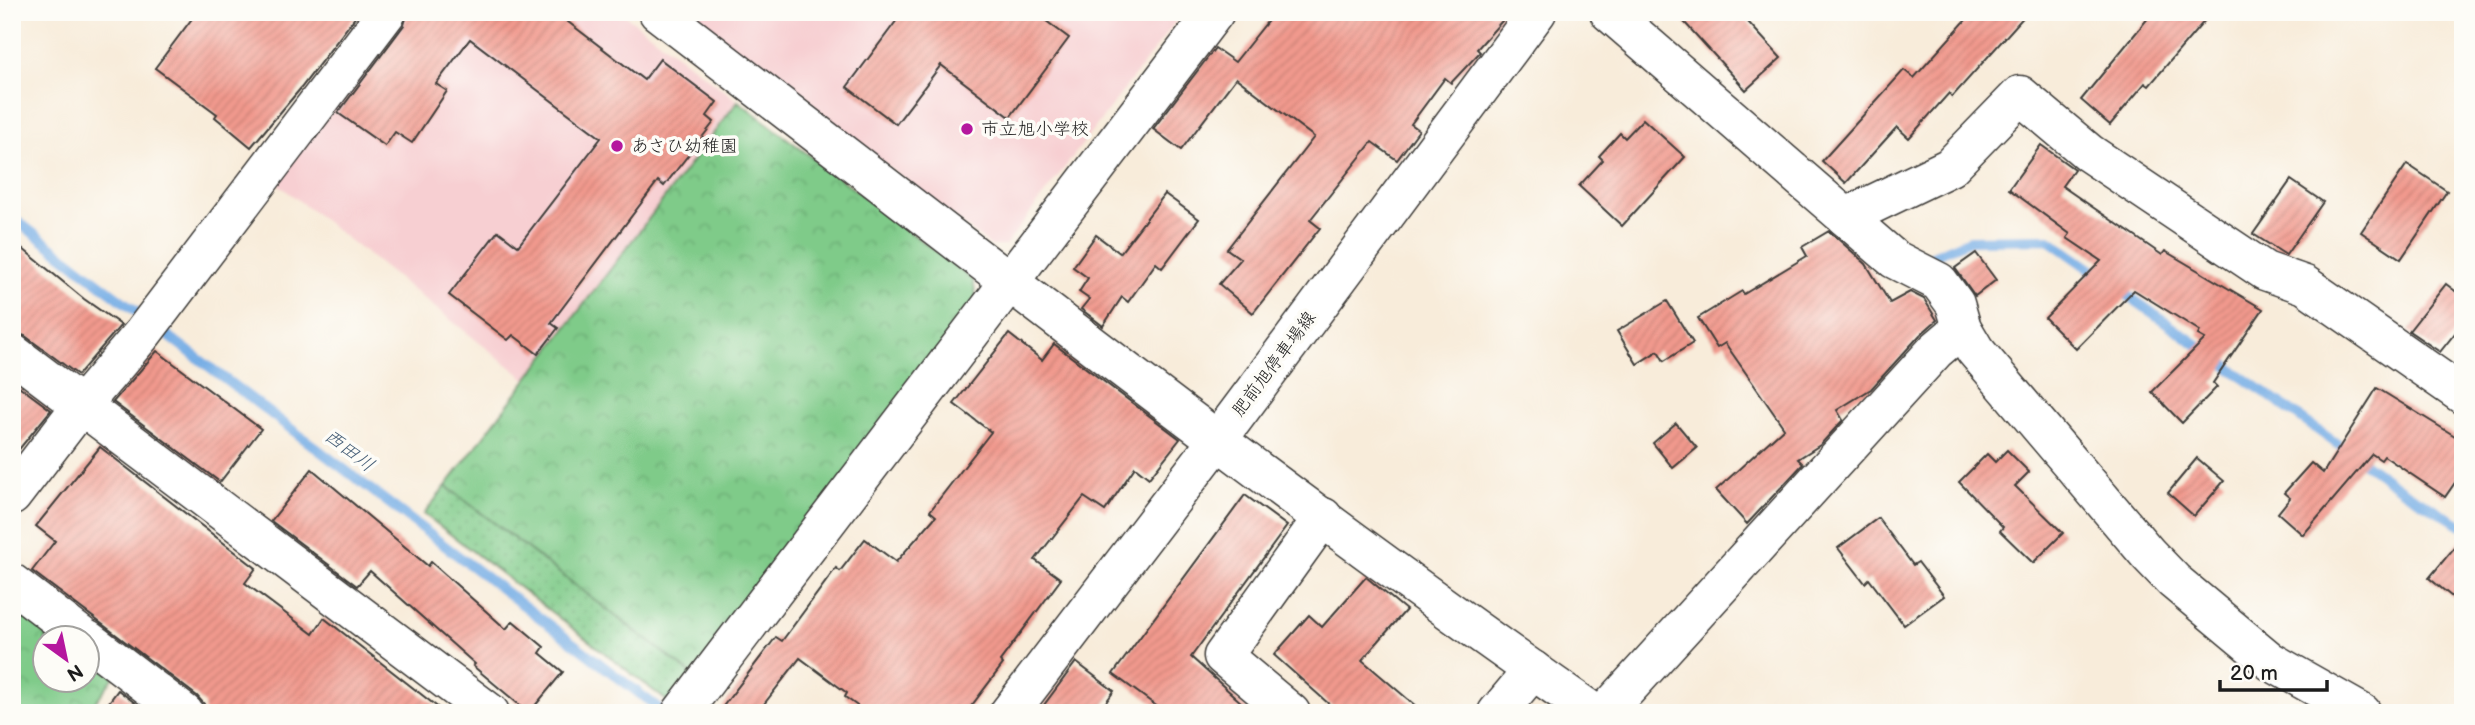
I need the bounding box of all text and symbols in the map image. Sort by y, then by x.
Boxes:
place label: 市立旭小学校 [981,119,1089,140]
marker: 市立旭小学校 [959,121,975,137]
place label: あさひ幼稚園 [631,136,738,157]
marker: あさひ幼稚園 [609,138,625,154]
street label: 肥前旭停車場線 [1228,307,1320,421]
water label: 西田川 [319,425,379,477]
north arrow [32,624,102,694]
scale bar [2220,648,2326,692]
text: N [62,658,87,686]
text: 20 m [2230,661,2278,686]

